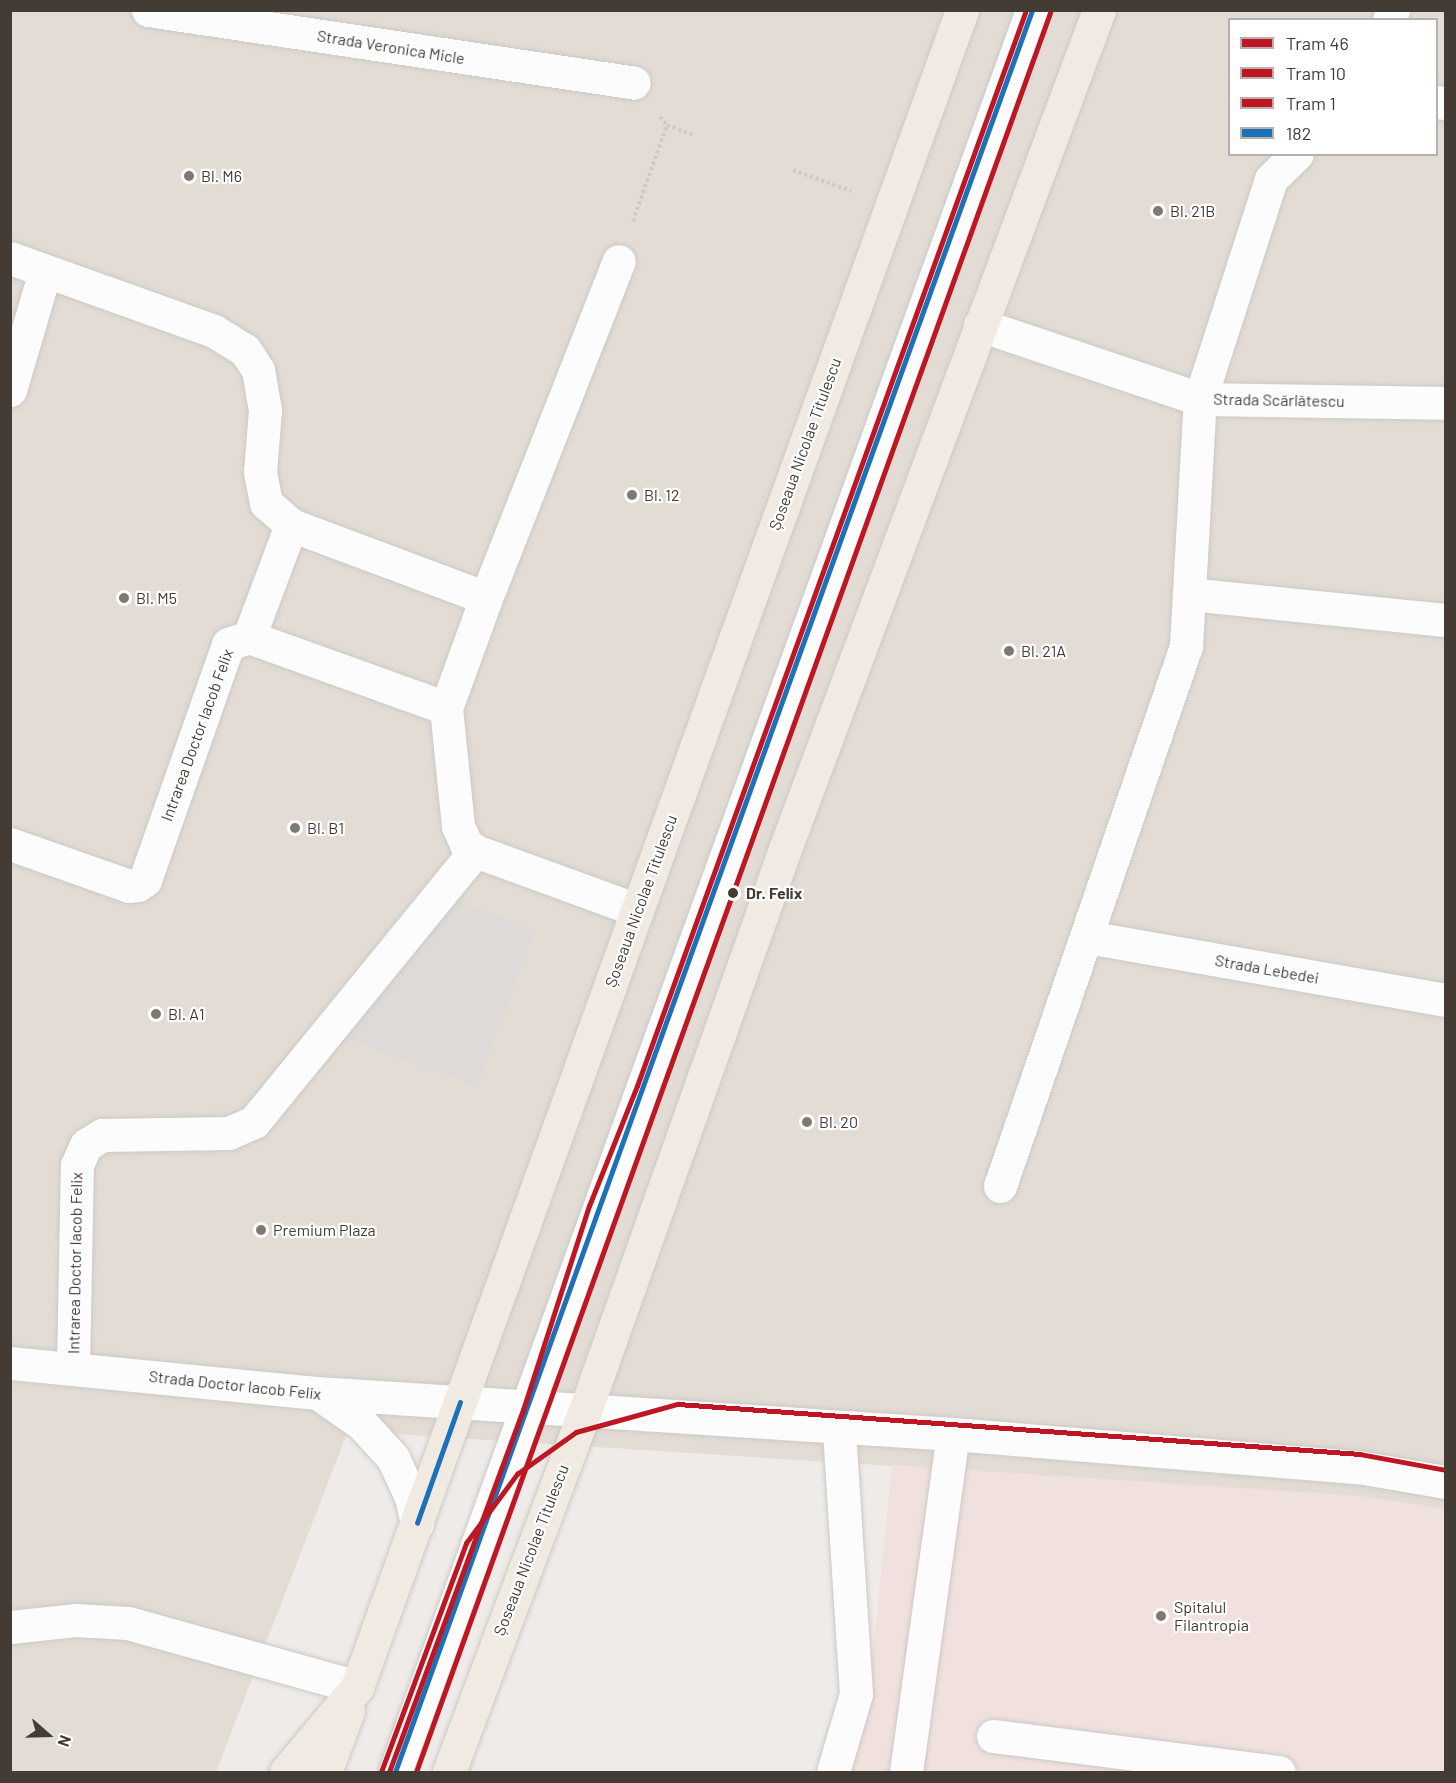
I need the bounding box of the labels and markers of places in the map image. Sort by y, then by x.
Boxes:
place label: Bl. M6 [201,166,242,186]
marker: Bl. M6 [182,169,196,183]
place label: Bl. 21B [1170,201,1215,221]
marker: Bl. 21B [1151,204,1165,218]
place label: Bl. 12 [644,485,680,505]
marker: Bl. 12 [625,488,639,502]
place label: Bl. M5 [136,588,177,608]
marker: Bl. M5 [117,591,131,605]
place label: Bl. 21A [1021,641,1066,661]
marker: Bl. 21A [1002,644,1016,658]
place label: Bl. B1 [307,818,344,838]
marker: Bl. B1 [288,821,302,835]
place label: Dr. Felix [746,883,802,903]
marker: Dr. Felix [724,884,742,902]
place label: Bl. A1 [168,1004,205,1024]
marker: Bl. A1 [149,1007,163,1021]
place label: Bl. 20 [819,1112,858,1132]
marker: Bl. 20 [800,1115,814,1129]
place label: Premium Plaza [273,1220,376,1240]
marker: Premium Plaza [254,1223,268,1237]
place label: Spitalul Filantropia [1174,1597,1249,1635]
marker: Spitalul Filantropia [1152,1607,1170,1625]

